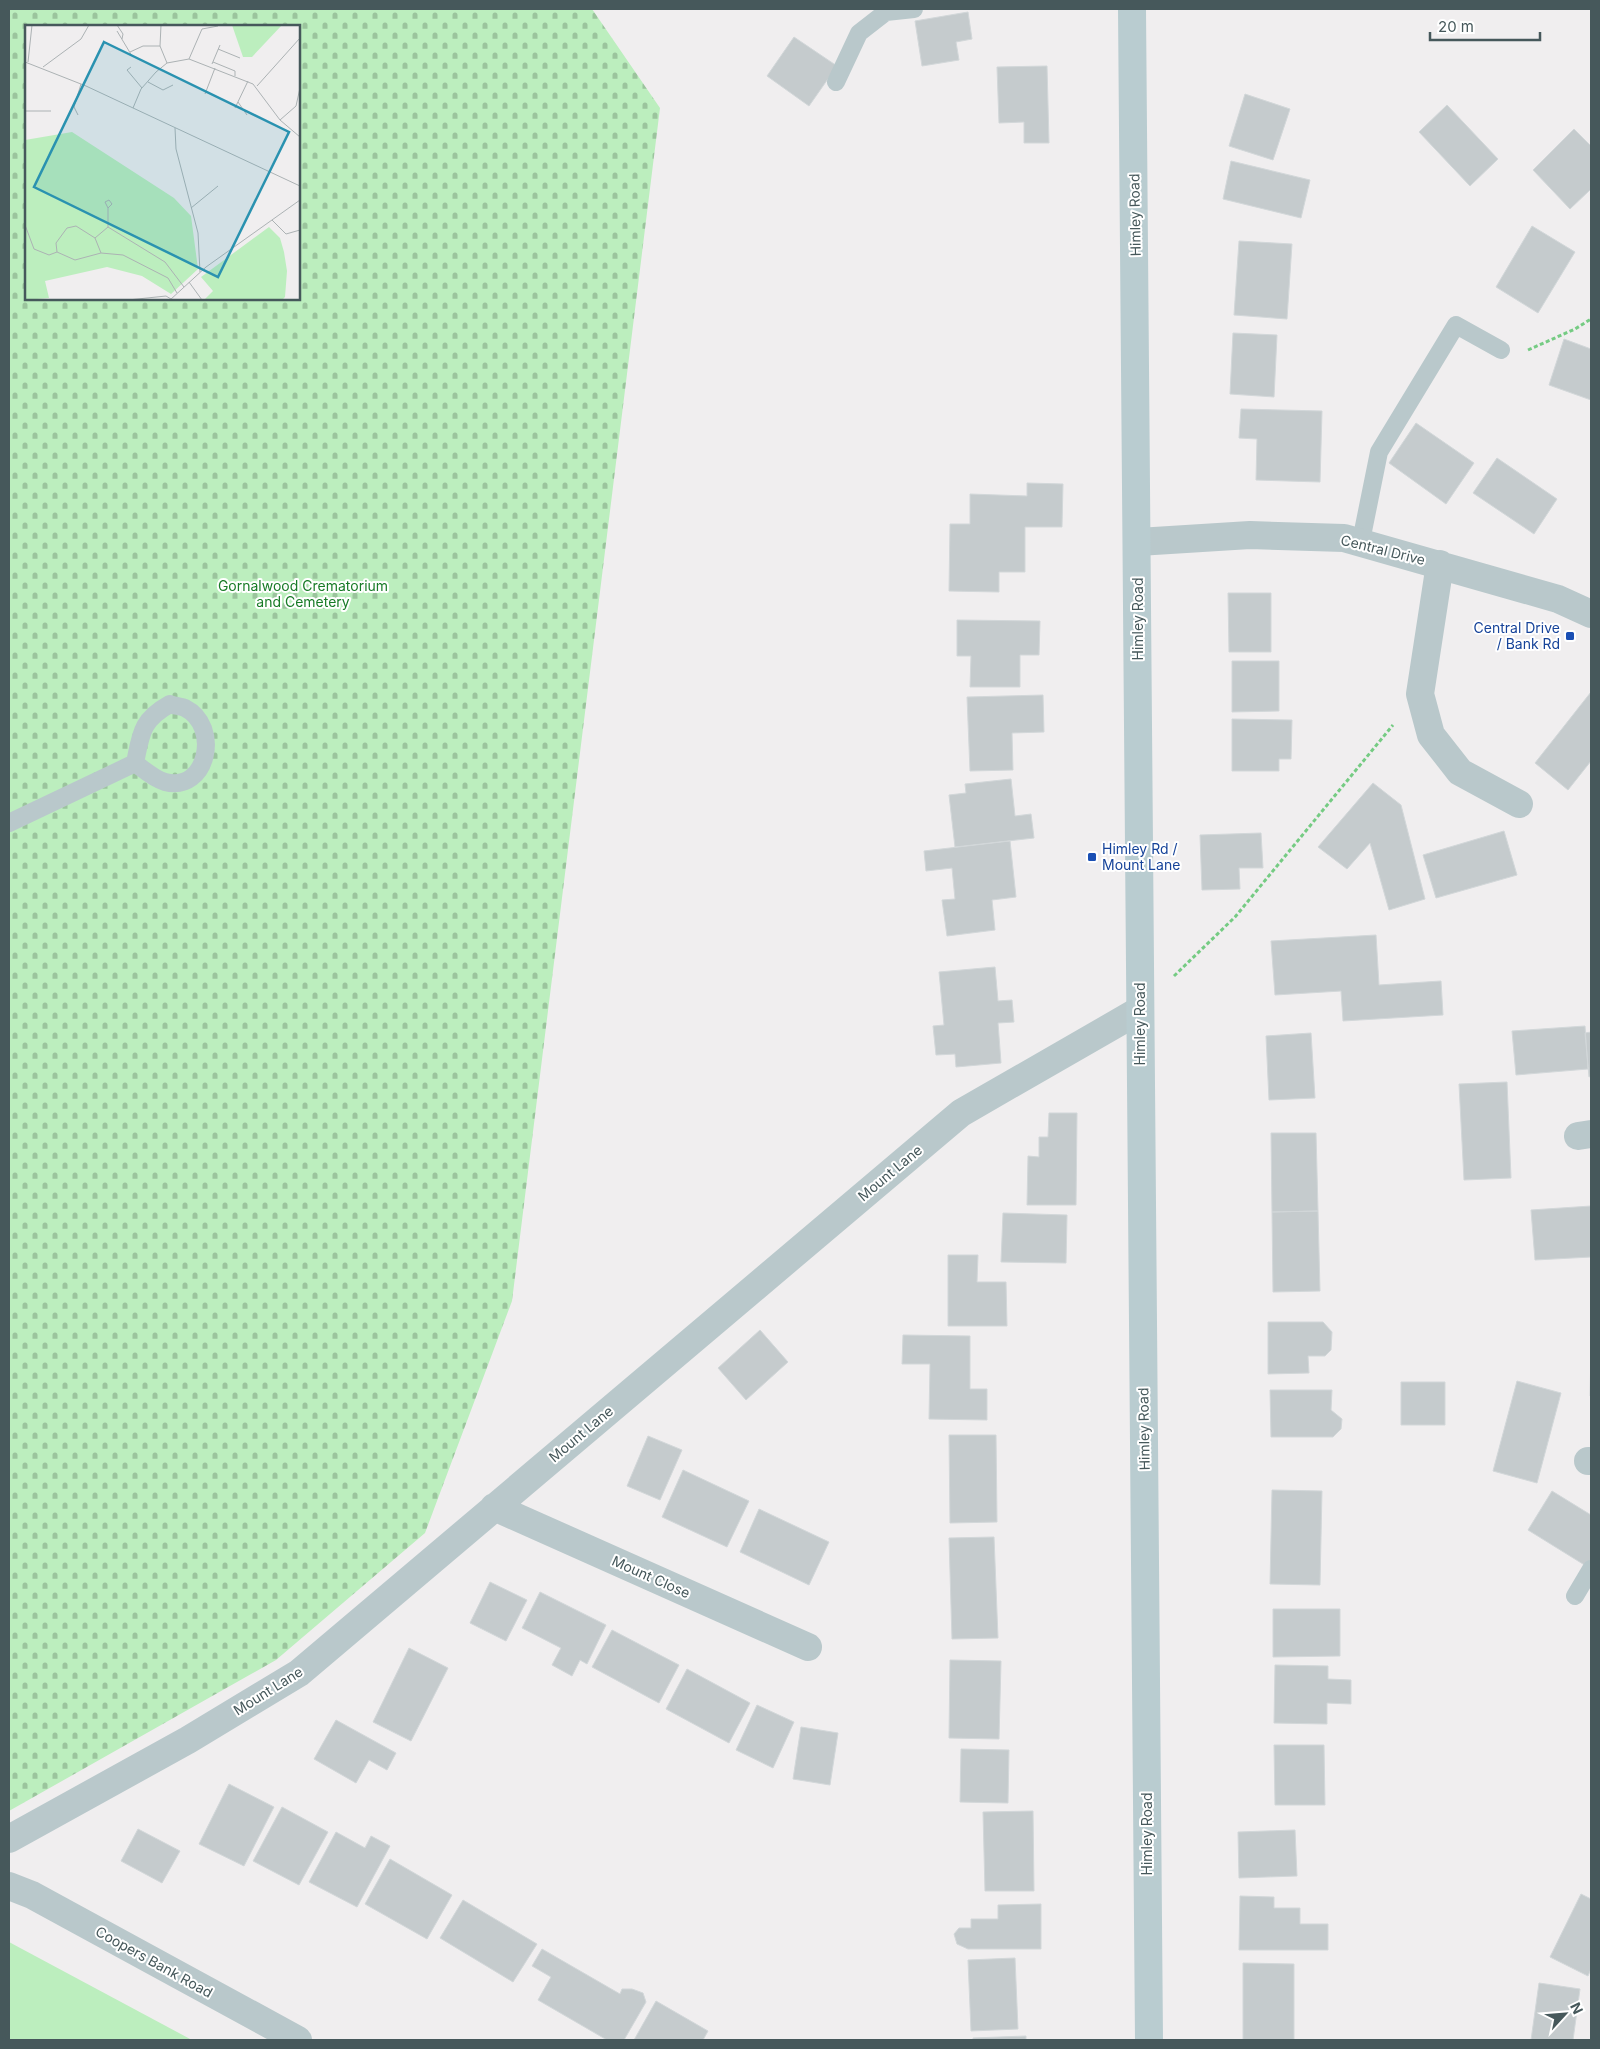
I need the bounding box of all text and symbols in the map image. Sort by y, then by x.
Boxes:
scale bar [1430,10,1540,42]
text: 20 m [1438,17,1474,36]
inset map [25,25,300,300]
street label: Himley Road [1125,173,1144,257]
street label: Central Drive [1339,531,1427,568]
park label: Gornalwood Crematorium and Cemetery [218,577,388,610]
street label: Himley Road [1129,578,1146,660]
place label: Central Drive / Bank Rd [1474,619,1560,652]
marker: Central Drive / Bank Rd [1564,630,1576,642]
place label: Himley Rd / Mount Lane [1102,840,1180,873]
marker: Himley Rd / Mount Lane [1086,851,1098,863]
street label: Himley Road [1131,983,1148,1065]
street label: Mount Lane [854,1141,925,1204]
street label: Himley Road [1134,1387,1153,1471]
street label: Mount Lane [545,1402,616,1465]
street label: Mount Close [610,1552,693,1601]
street label: Mount Lane [230,1663,305,1719]
street label: Himley Road [1138,1793,1155,1875]
street label: Coopers Bank Road [93,1922,216,2001]
north arrow [1540,1989,1590,2039]
text: N [1567,2000,1587,2017]

